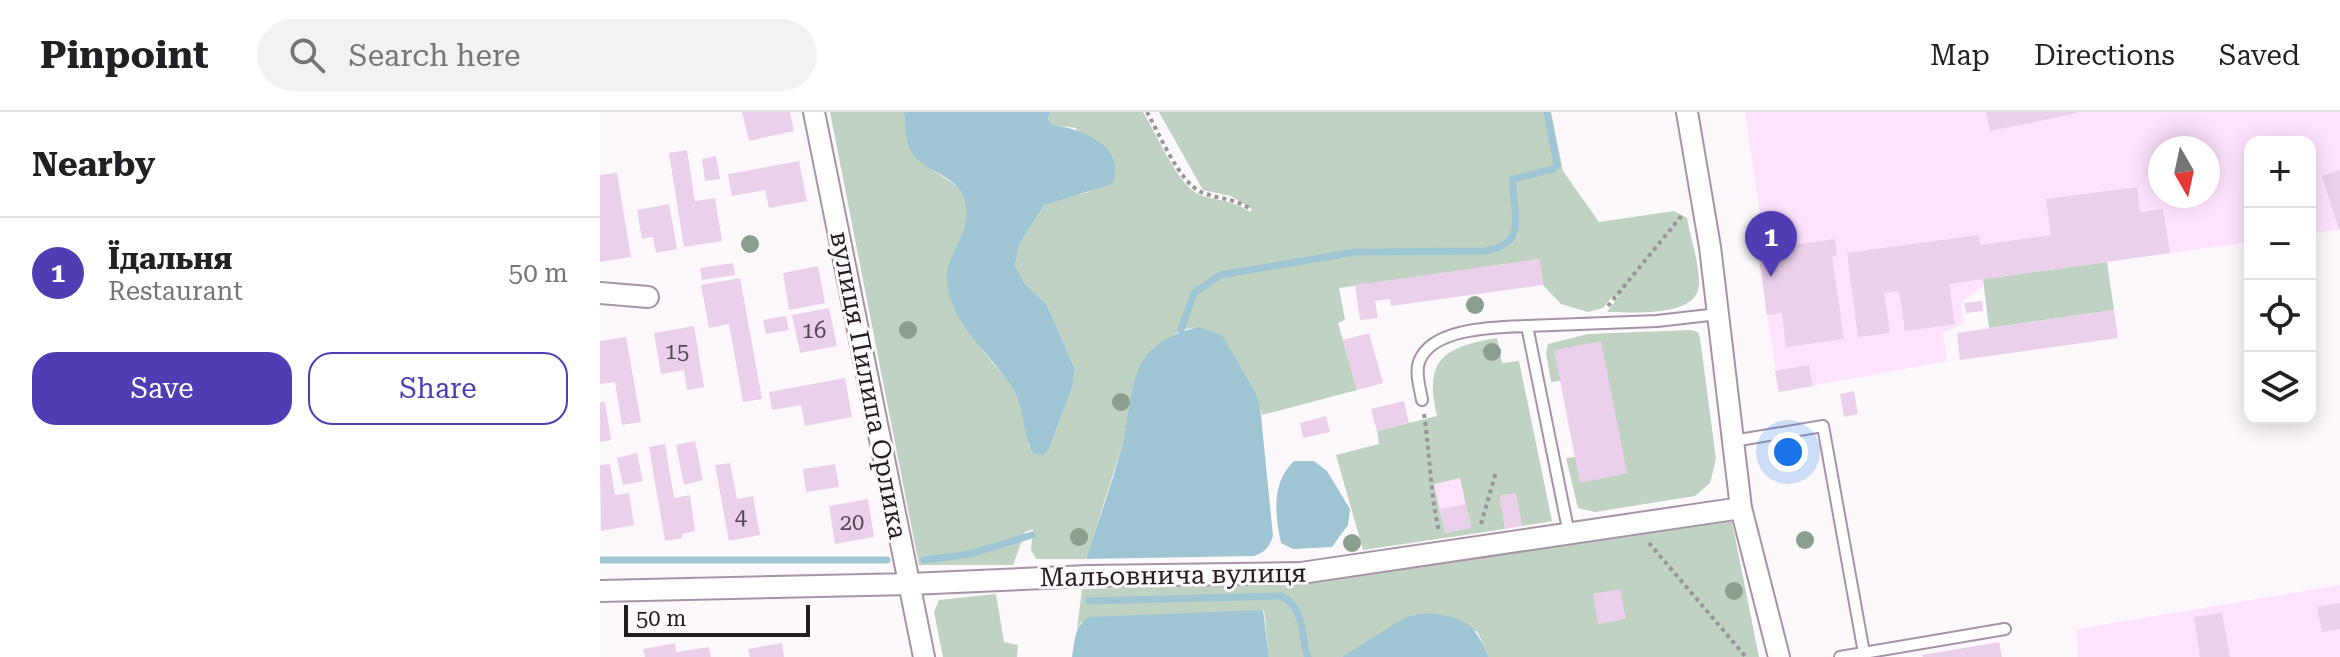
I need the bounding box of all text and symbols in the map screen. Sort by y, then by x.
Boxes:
search box [257,19,817,91]
text: Pinpoint [40,33,209,77]
icon: search [285,33,329,77]
text: Search here [349,38,520,73]
text: Map [1930,39,1990,72]
text: Directions [2034,39,2175,72]
text: Saved [2219,39,2300,72]
north arrow [2148,136,2220,208]
map controls [2244,136,2316,424]
button: + [2244,136,2316,208]
text: Nearby [32,144,155,184]
button: − [2244,208,2316,280]
pin: 1 [1745,211,1797,277]
street label: вулиця Пилипа Орлика [824,229,914,541]
text: Їдальня [108,241,232,276]
text: 1 [51,258,65,288]
text: 50 m [509,258,568,288]
text: Restaurant [108,276,243,306]
button: locate [2244,280,2316,352]
house number: 16 [802,318,826,343]
house number: 15 [665,339,689,364]
button: Save [32,352,292,425]
button: Share [308,352,568,425]
button: layers [2244,352,2316,424]
your location [1768,432,1808,472]
house number: 4 [735,505,748,530]
house number: 20 [840,510,864,535]
street label: Мальовнича вулиця [1039,558,1307,592]
scale bar [624,601,810,637]
text: 50 m [636,606,686,631]

